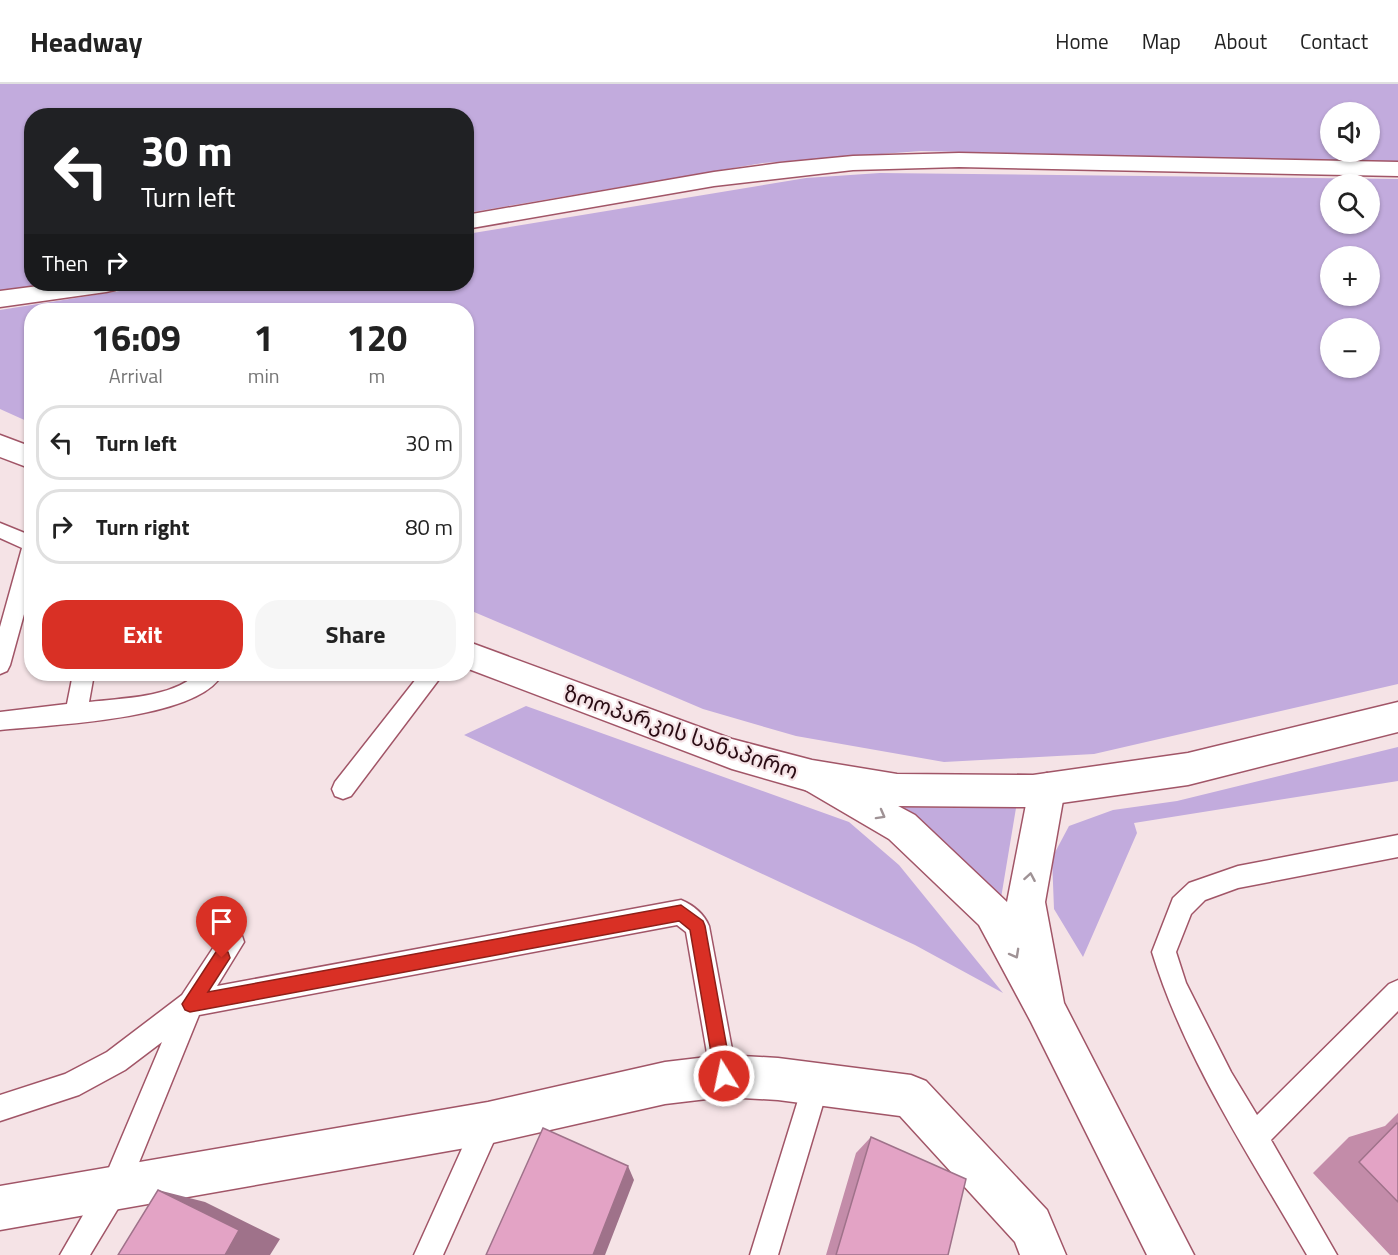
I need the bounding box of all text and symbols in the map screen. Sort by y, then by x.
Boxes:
text: Headway [30,20,142,63]
text: Home [1055,25,1109,57]
text: Map [1142,25,1181,57]
text: About [1214,25,1267,57]
text: Contact [1300,25,1368,57]
map controls [1320,102,1380,378]
button: sound [1320,102,1380,162]
text: 30 m [141,118,233,182]
icon: left [42,132,120,210]
button: search [1320,174,1380,234]
text: Turn left [141,176,235,217]
text: Then [42,246,88,280]
icon: right [100,246,133,279]
button: + [1320,246,1380,306]
text: 16:09 [91,310,181,365]
text: 1 [254,310,274,365]
text: 120 [347,310,407,365]
button: − [1320,318,1380,378]
text: Arrival [109,360,163,391]
text: min [248,360,280,391]
text: m [368,360,385,391]
icon: left [45,426,78,459]
text: Turn left [96,426,177,460]
text: 30 m [405,426,453,460]
icon: right [45,510,78,543]
text: Turn right [96,510,190,544]
text: 80 m [405,510,453,544]
button: Exit [42,600,243,669]
button: Share [255,600,456,669]
street label: ზოოპარკის სანაპირო [559,676,803,788]
one-way arrow [875,808,886,819]
one-way arrow [1024,872,1036,882]
pin [196,896,247,958]
icon: arrive [205,905,238,938]
one-way arrow [1008,947,1019,958]
position arrow [692,1044,756,1108]

